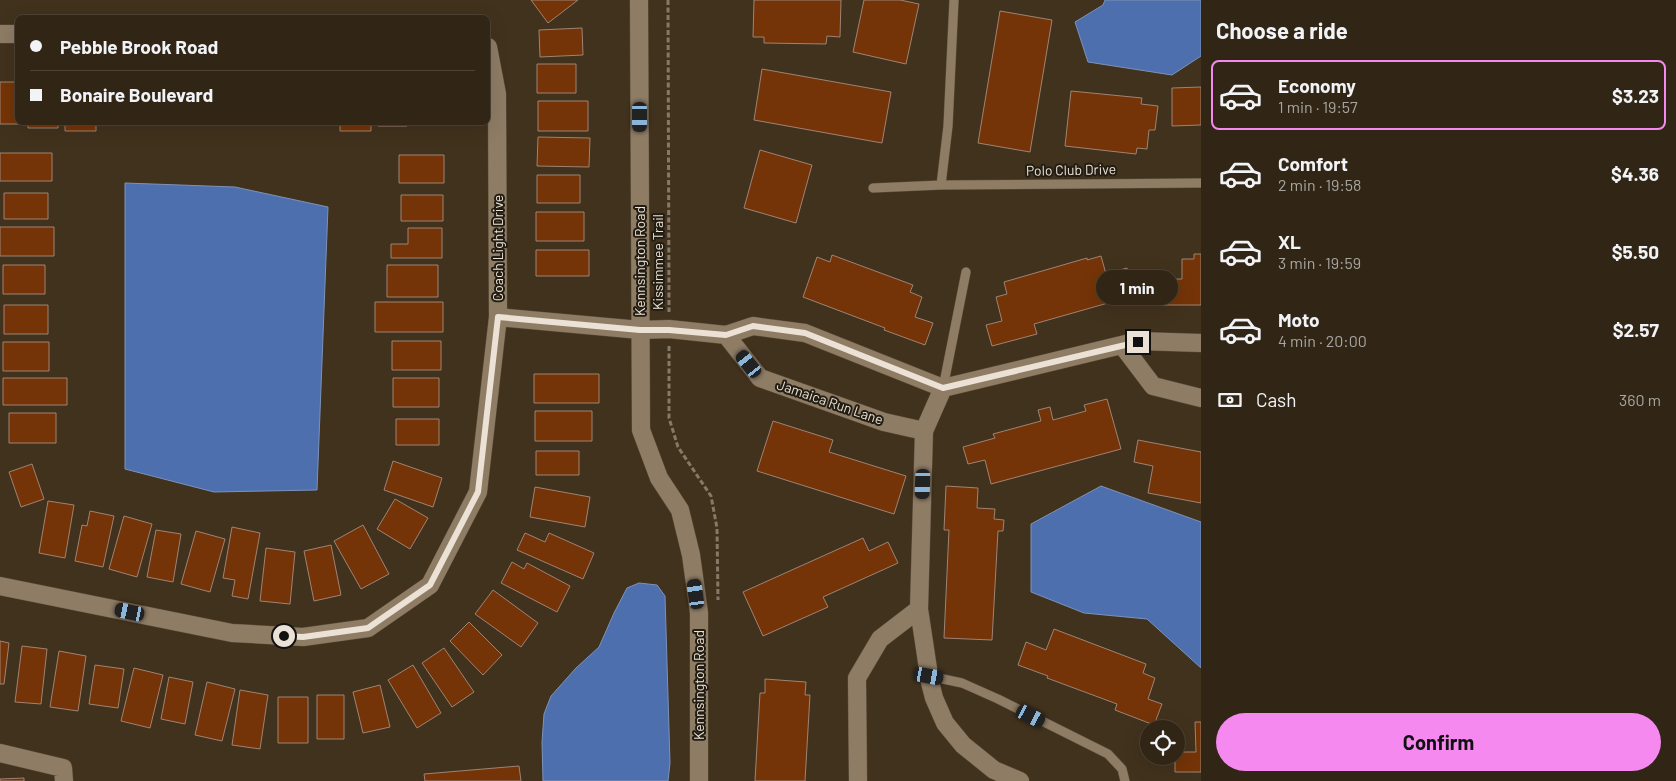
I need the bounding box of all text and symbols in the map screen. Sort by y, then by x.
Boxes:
text: Choose a ride [1216,17,1348,43]
text: Pebble Brook Road [60,35,218,58]
icon: car [1218,73,1263,118]
text: Economy [1278,74,1356,97]
text: Bonaire Boulevard [60,83,213,106]
text: $3.23 [1612,84,1659,107]
text: 1 min · 19:57 [1278,97,1358,116]
car [632,102,647,132]
icon: car [1218,151,1263,196]
text: Comfort [1278,152,1348,175]
street label: Polo Club Drive [1026,160,1116,179]
text: $4.36 [1611,162,1659,185]
text: 2 min · 19:58 [1278,175,1361,194]
street label: Coach Light Drive [489,195,506,301]
street label: Kennsington Road [631,206,648,316]
street label: Kissimmee Trail [649,214,666,310]
icon: car [1218,229,1263,274]
text: XL [1278,230,1301,253]
text: $5.50 [1612,240,1659,263]
text: 3 min · 19:59 [1278,253,1361,272]
callout: 1 min [1097,270,1179,304]
text: 1 min [1119,278,1155,297]
icon: car [1218,307,1263,352]
text: Moto [1278,308,1320,331]
text: $2.57 [1613,318,1659,341]
route end [1127,331,1149,353]
text: 4 min · 20:00 [1278,331,1367,350]
car [733,348,764,380]
street label: Jamaica Run Lane [775,375,886,428]
icon: cash [1216,386,1244,414]
text: Cash [1256,388,1297,411]
text: 360 m [1619,390,1661,409]
car [914,469,931,499]
car [686,578,705,610]
car [113,602,146,622]
route start [273,625,295,647]
street label: Kennsington Road [690,630,707,740]
car [912,666,945,686]
car [1014,703,1047,729]
button: Confirm [1216,713,1661,771]
map controls [1140,720,1185,765]
button: locate [1140,720,1185,765]

